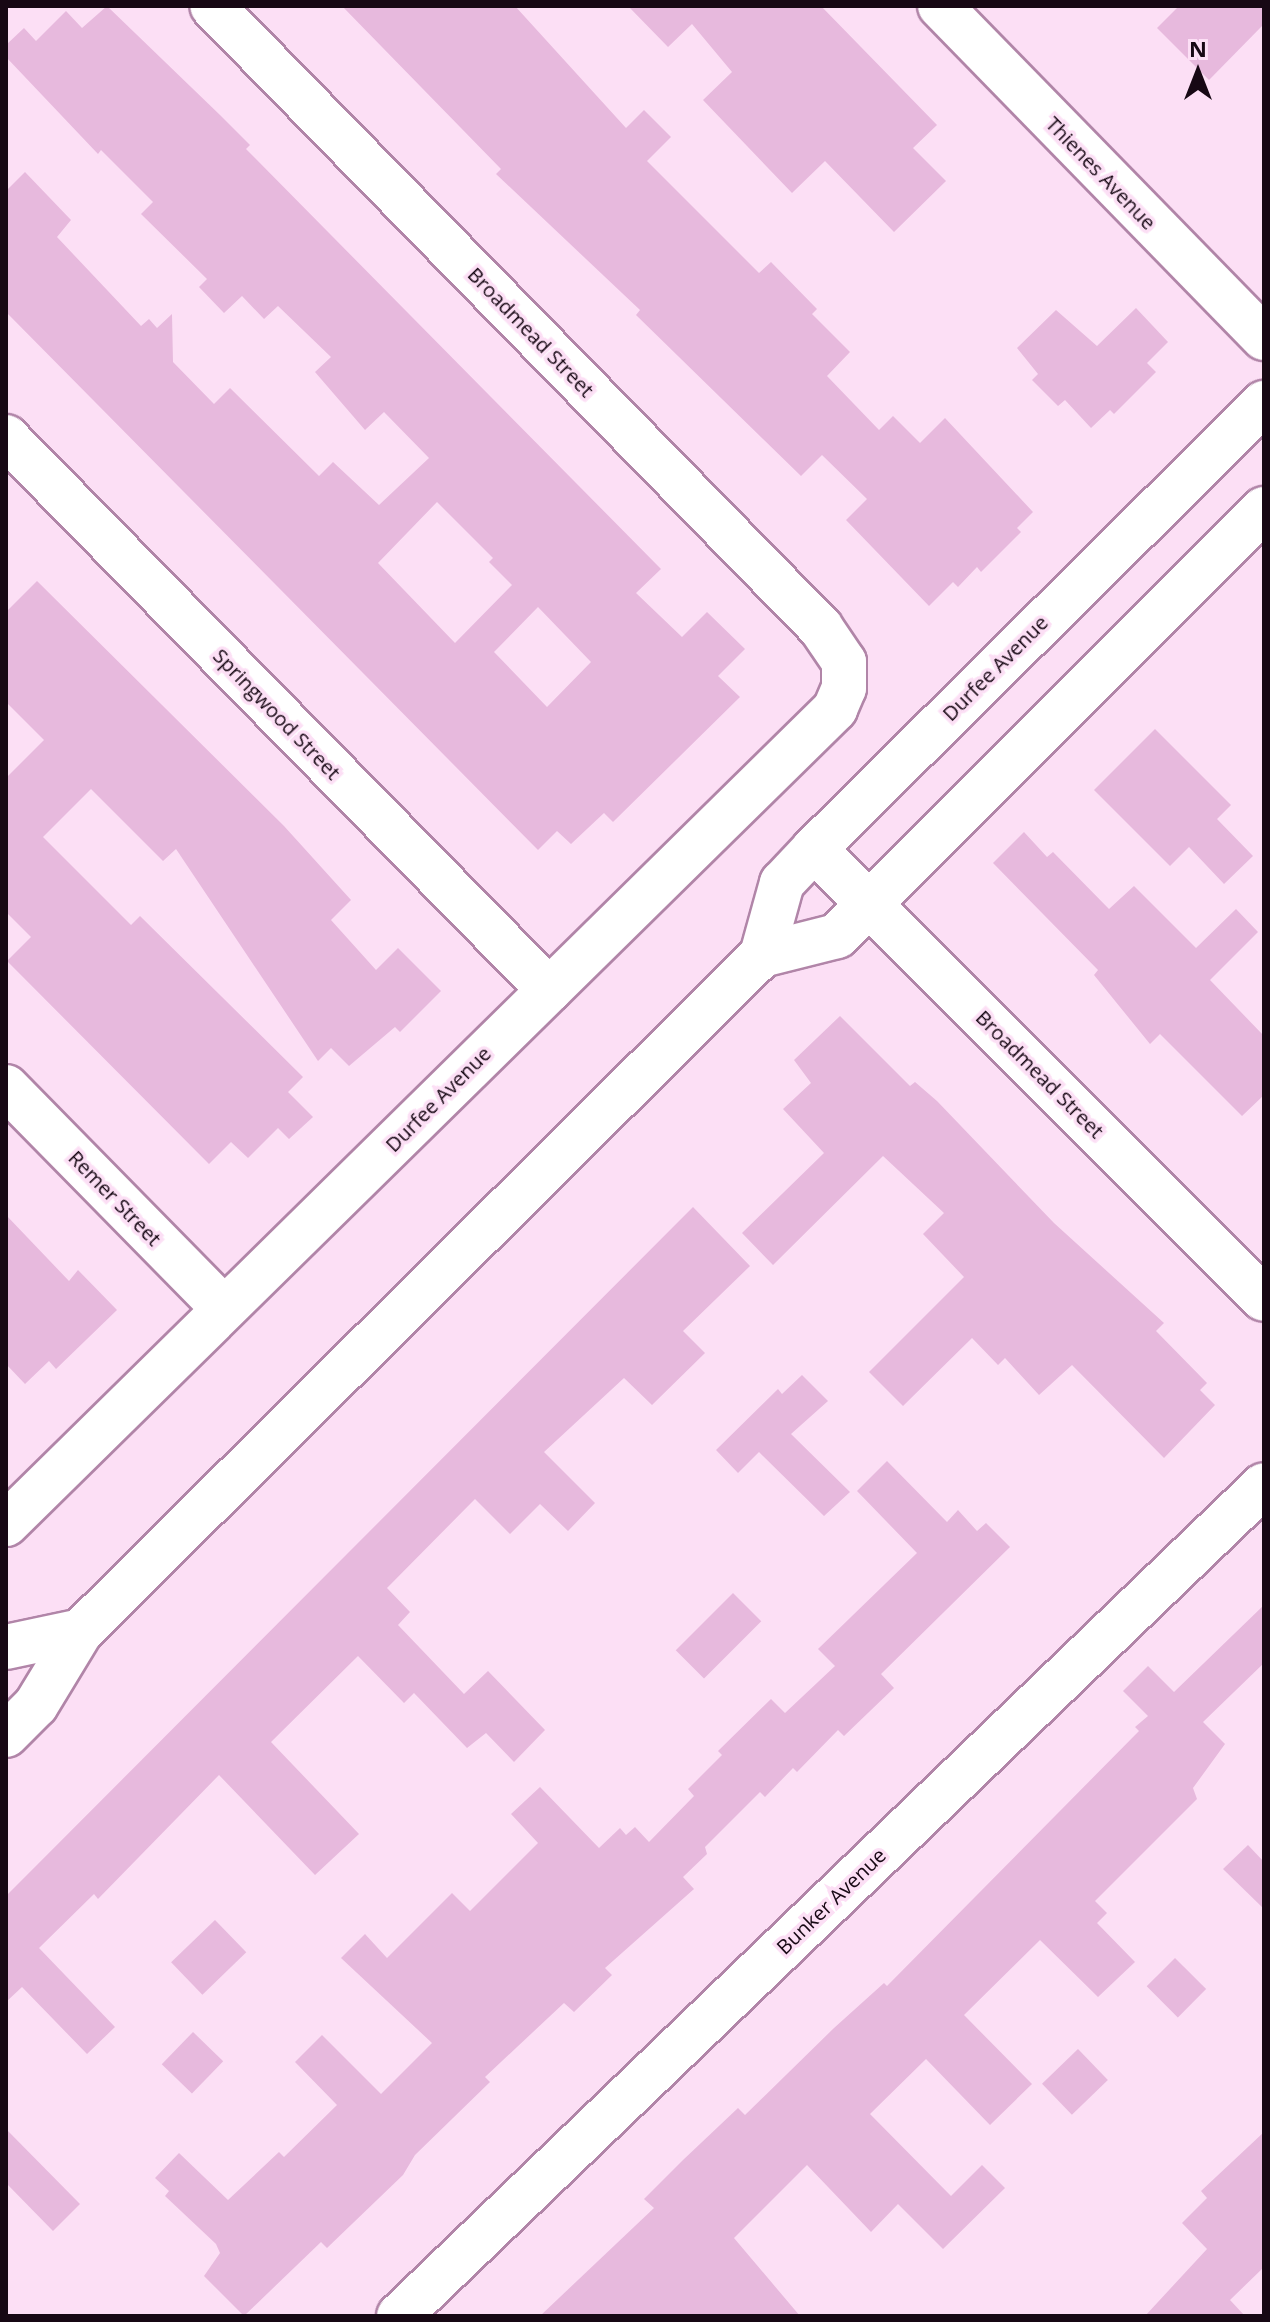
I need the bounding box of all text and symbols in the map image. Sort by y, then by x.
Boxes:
north arrow [1158,32,1238,112]
text: N [1189,33,1207,63]
street label: Thienes Avenue [1041,112,1161,234]
street label: Broadmead Street [463,262,599,402]
street label: Durfee Avenue [937,610,1053,726]
street label: Springwood Street [208,644,346,784]
street label: Broadmead Street [971,1005,1109,1143]
street label: Durfee Avenue [380,1041,496,1157]
street label: Remer Street [64,1146,166,1250]
street label: Bunker Avenue [772,1843,890,1959]

